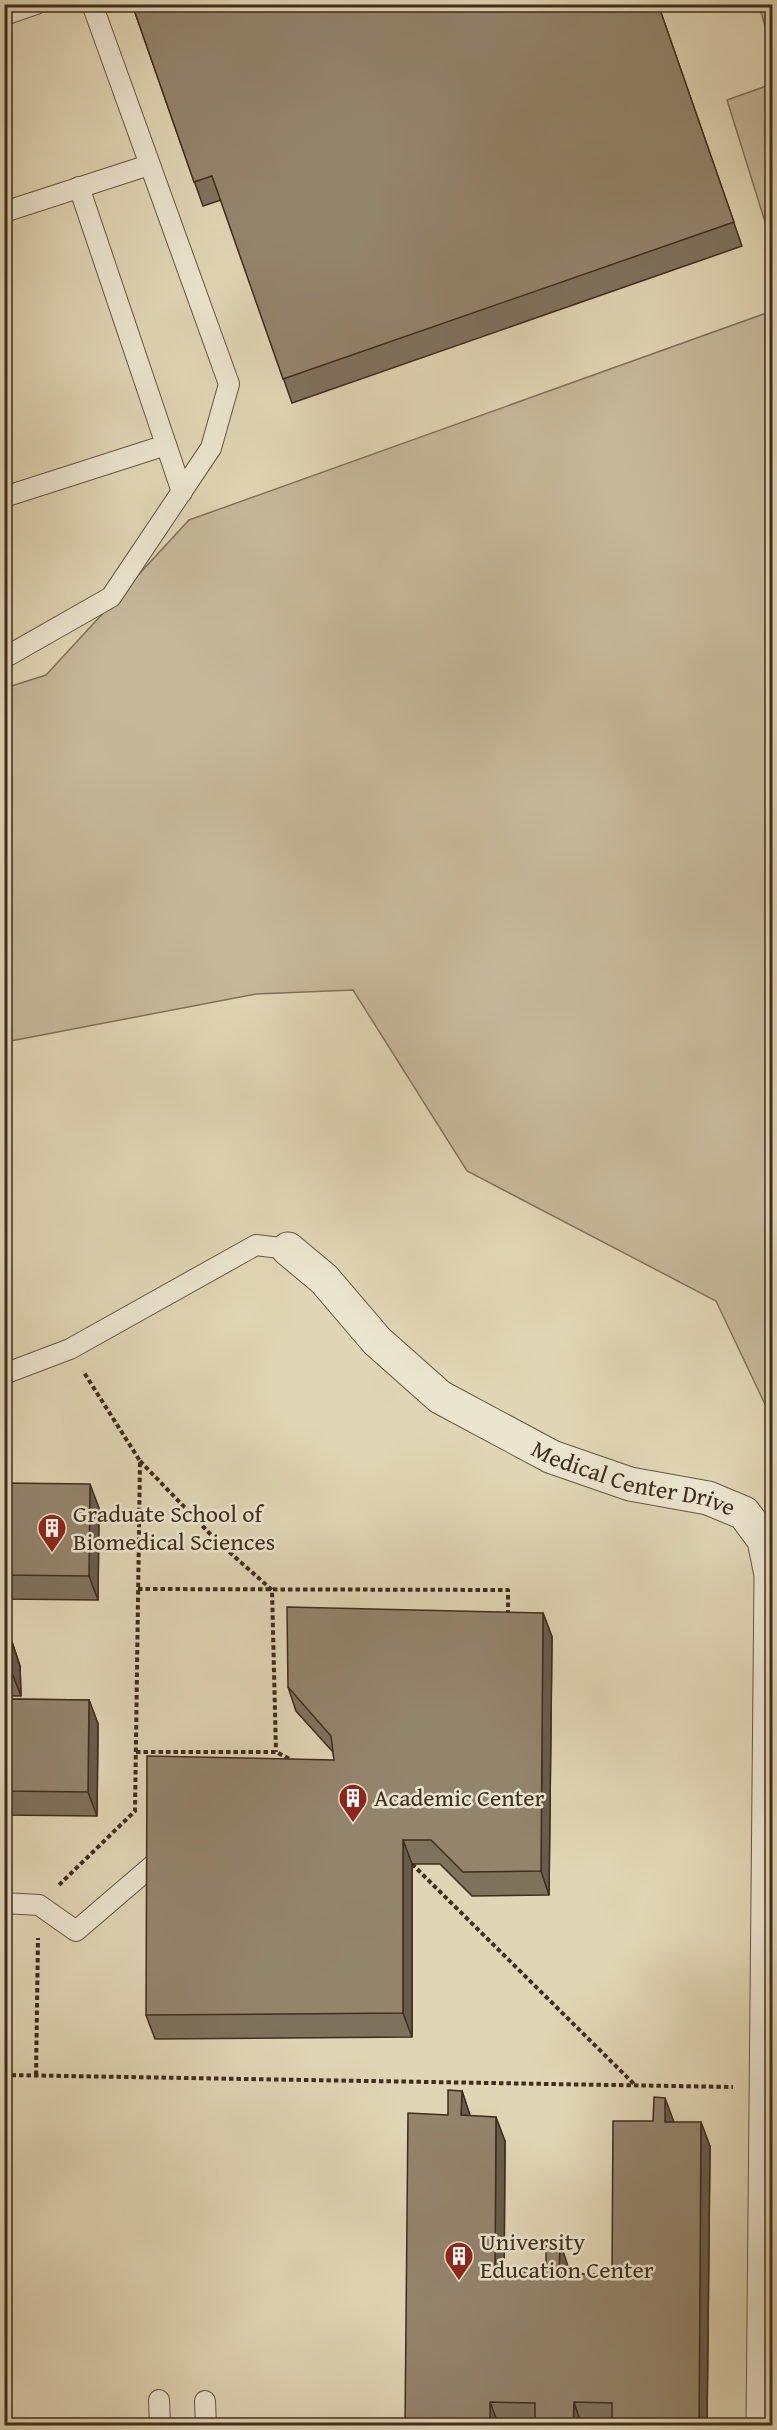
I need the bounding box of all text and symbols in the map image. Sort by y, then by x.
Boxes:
street label: Medical Center Drive [525,1431,741,1524]
place label: Graduate School of Biomedical Sciences [73,1496,275,1559]
building icon: Graduate School of Biomedical Sciences [36,1512,68,1554]
place label: Academic Center [374,1780,544,1815]
building icon: Academic Center [337,1782,369,1824]
place label: University Education Center [480,2224,654,2287]
building icon: University Education Center [443,2240,475,2282]

